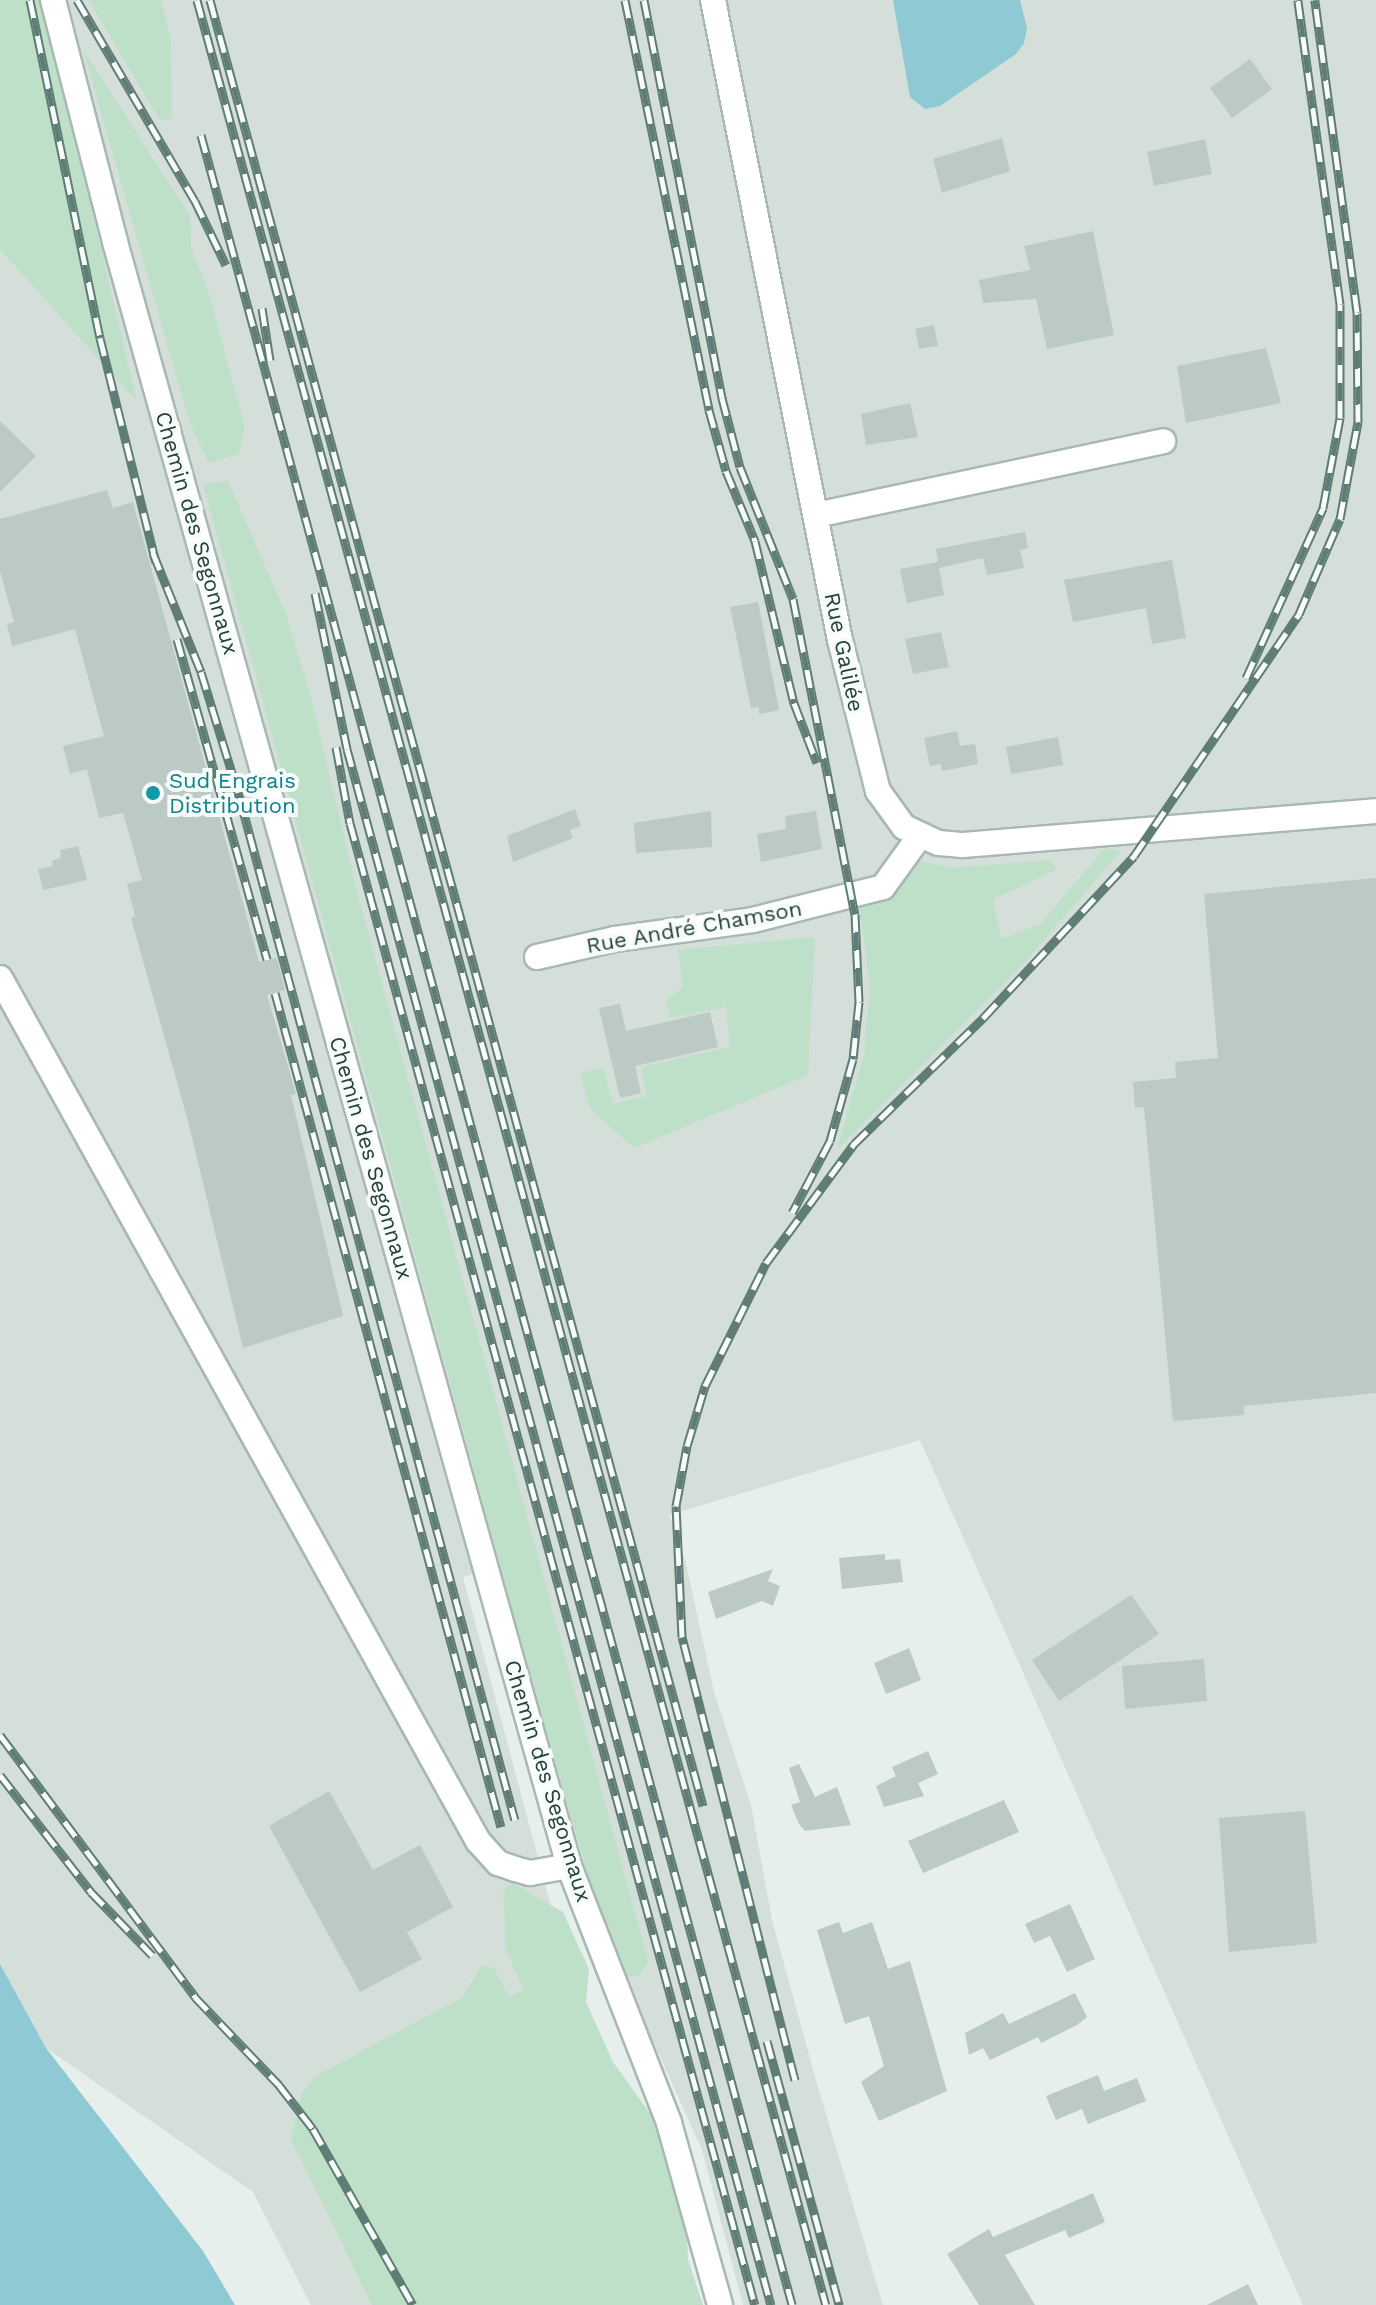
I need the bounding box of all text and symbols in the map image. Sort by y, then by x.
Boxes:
street label: Chemin des Segonnaux [150,408,244,658]
street label: Rue Galilée [818,590,870,714]
place label: Sud Engrais Distribution [169,767,296,818]
marker: Sud Engrais Distribution [144,784,162,802]
street label: Rue André Chamson [584,895,804,959]
street label: Chemin des Segonnaux [324,1033,418,1283]
street label: Chemin des Segonnaux [499,1657,597,1905]

